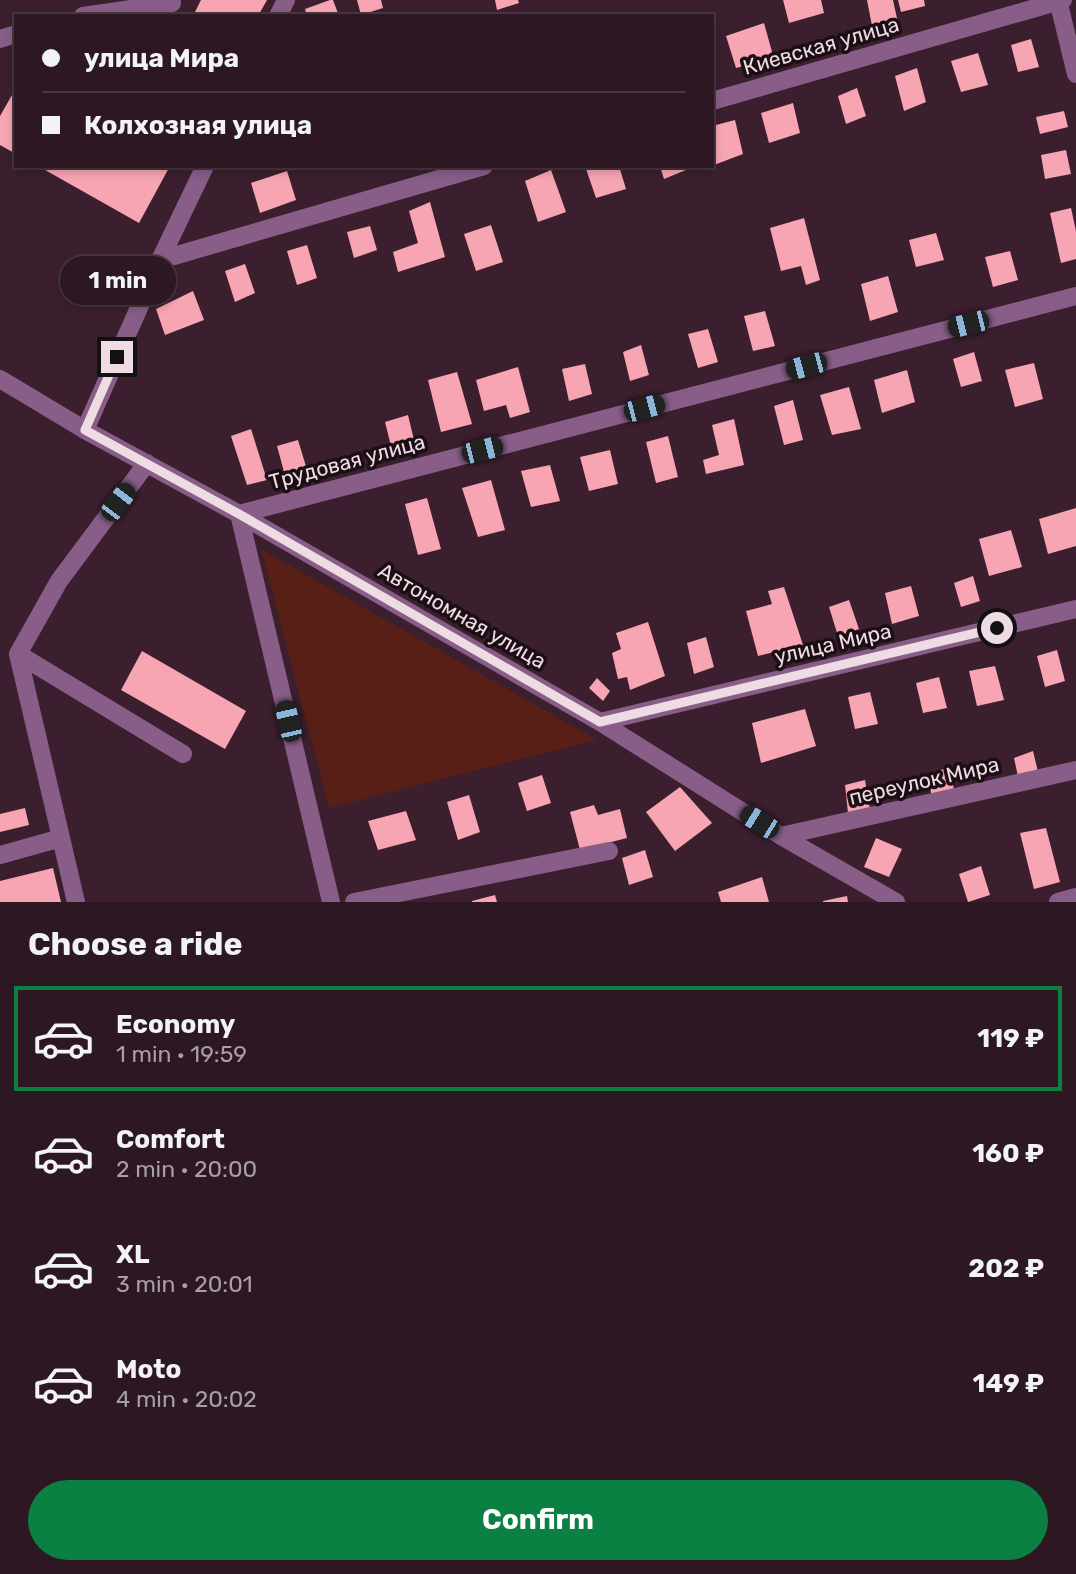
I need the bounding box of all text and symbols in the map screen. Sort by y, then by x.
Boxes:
street label: Киевская улица [740,11,902,80]
text: улица Мира [84,43,239,74]
text: Колхозная улица [84,110,312,141]
callout: 1 min [59,256,175,304]
text: 1 min [89,266,147,294]
car [946,309,991,339]
route end [101,341,133,373]
car [783,350,830,382]
car [621,392,668,424]
street label: Трудовая улица [266,429,428,494]
car [460,435,505,465]
car [97,479,140,525]
street label: Автономная улица [374,557,550,674]
route start [981,612,1013,644]
street label: улица Мира [772,618,894,669]
car [274,698,303,744]
street label: переулок Мира [846,751,1001,810]
car [736,802,783,842]
text: Choose a ride [28,925,242,963]
icon: car [32,1007,95,1070]
text: Economy [116,1009,235,1040]
text: 119 ₽ [977,1023,1044,1054]
text: 1 min · 19:59 [116,1040,247,1068]
icon: car [32,1122,95,1185]
text: Comfort [116,1124,225,1155]
text: 160 ₽ [972,1138,1044,1169]
text: 2 min · 20:00 [116,1155,257,1183]
icon: car [32,1237,95,1300]
text: XL [116,1239,149,1270]
text: 202 ₽ [968,1253,1044,1284]
text: 3 min · 20:01 [116,1270,253,1298]
icon: car [32,1352,95,1415]
text: Moto [116,1354,181,1385]
text: 149 ₽ [972,1368,1044,1399]
text: 4 min · 20:02 [116,1385,257,1413]
button: Confirm [28,1480,1048,1560]

